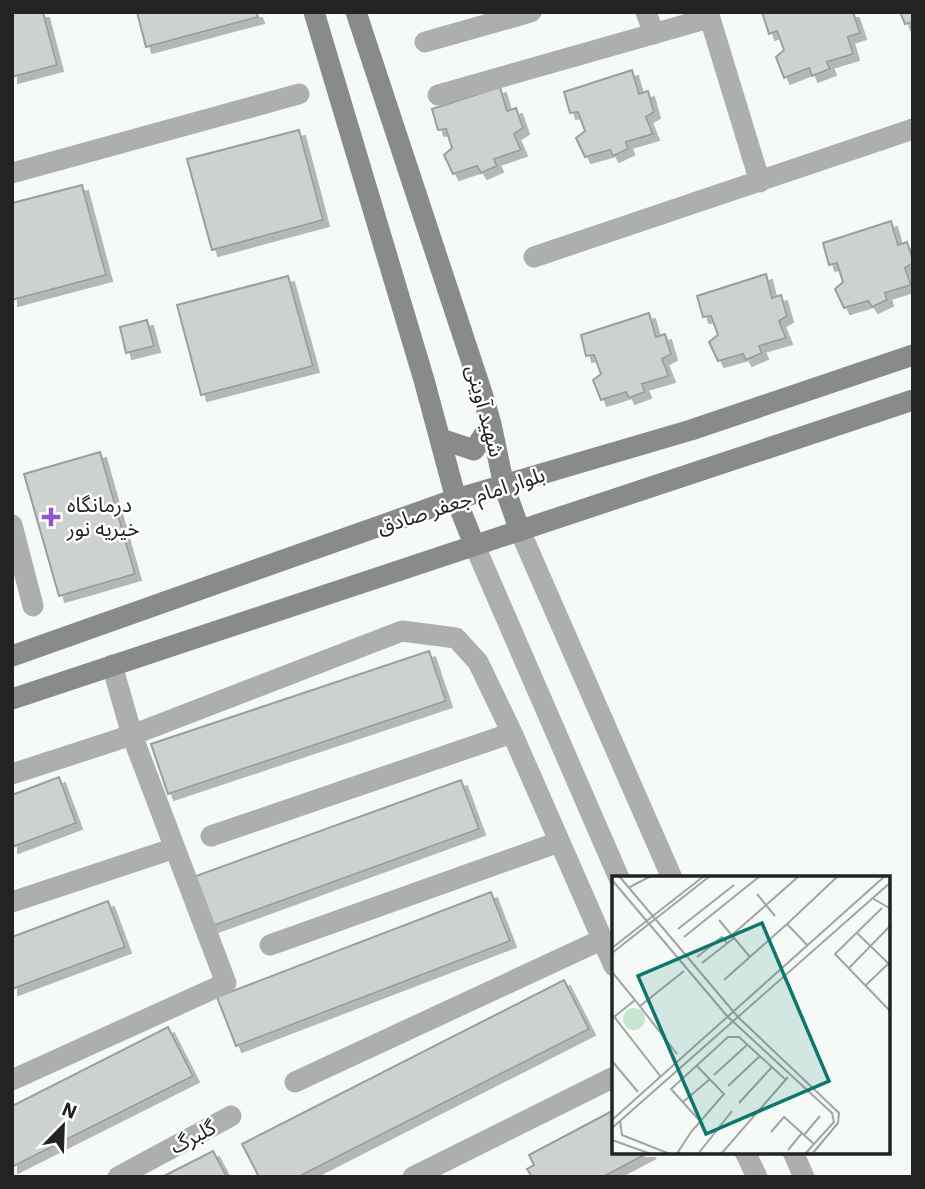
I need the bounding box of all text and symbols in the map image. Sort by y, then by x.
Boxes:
street label: شهید آوینی [460,362,512,460]
street label: بلوار امام جعفر صادق [373,460,549,543]
place label: درمانگاه خیریه نور [66,490,140,542]
marker: درمانگاه خیریه نور [41,507,61,527]
inset map [612,876,890,1154]
north arrow [28,1091,98,1161]
text: N [59,1097,81,1124]
street label: گلبرگ [165,1112,221,1160]

